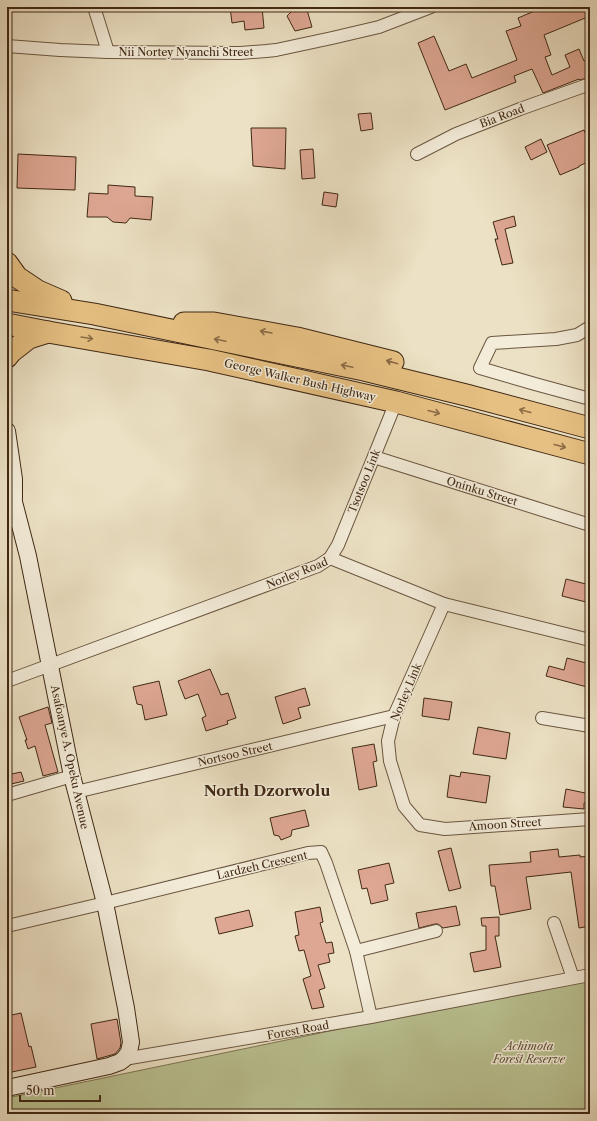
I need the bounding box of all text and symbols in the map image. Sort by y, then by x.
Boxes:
street label: Nii Nortey Nyanchi Street [119,45,254,59]
street label: Bia Road [478,101,527,131]
one-way arrow [260,328,273,336]
one-way arrow [80,335,93,343]
one-way arrow [213,335,226,343]
street label: George Walker Bush Highway [223,356,378,404]
one-way arrow [386,358,399,365]
one-way arrow [341,362,354,370]
one-way arrow [519,407,532,414]
one-way arrow [427,409,440,416]
one-way arrow [553,442,566,450]
street label: Tsotsoo Link [345,446,383,515]
street label: Oninku Street [445,474,519,508]
street label: Norley Road [264,554,330,592]
street label: Norley Link [387,660,425,723]
street label: Asafoanye A. Opeku Avenue [48,683,92,830]
street label: Nortsoo Street [196,739,274,769]
district label: North Dzorwolu [204,781,330,800]
street label: Amoon Street [467,814,542,834]
street label: Lardzeh Crescent [215,848,309,882]
street label: Forest Road [266,1018,330,1042]
park label: Achimota Forest Reserve [492,1039,566,1066]
scale bar [20,1077,100,1103]
text: 50 m [26,1083,55,1098]

